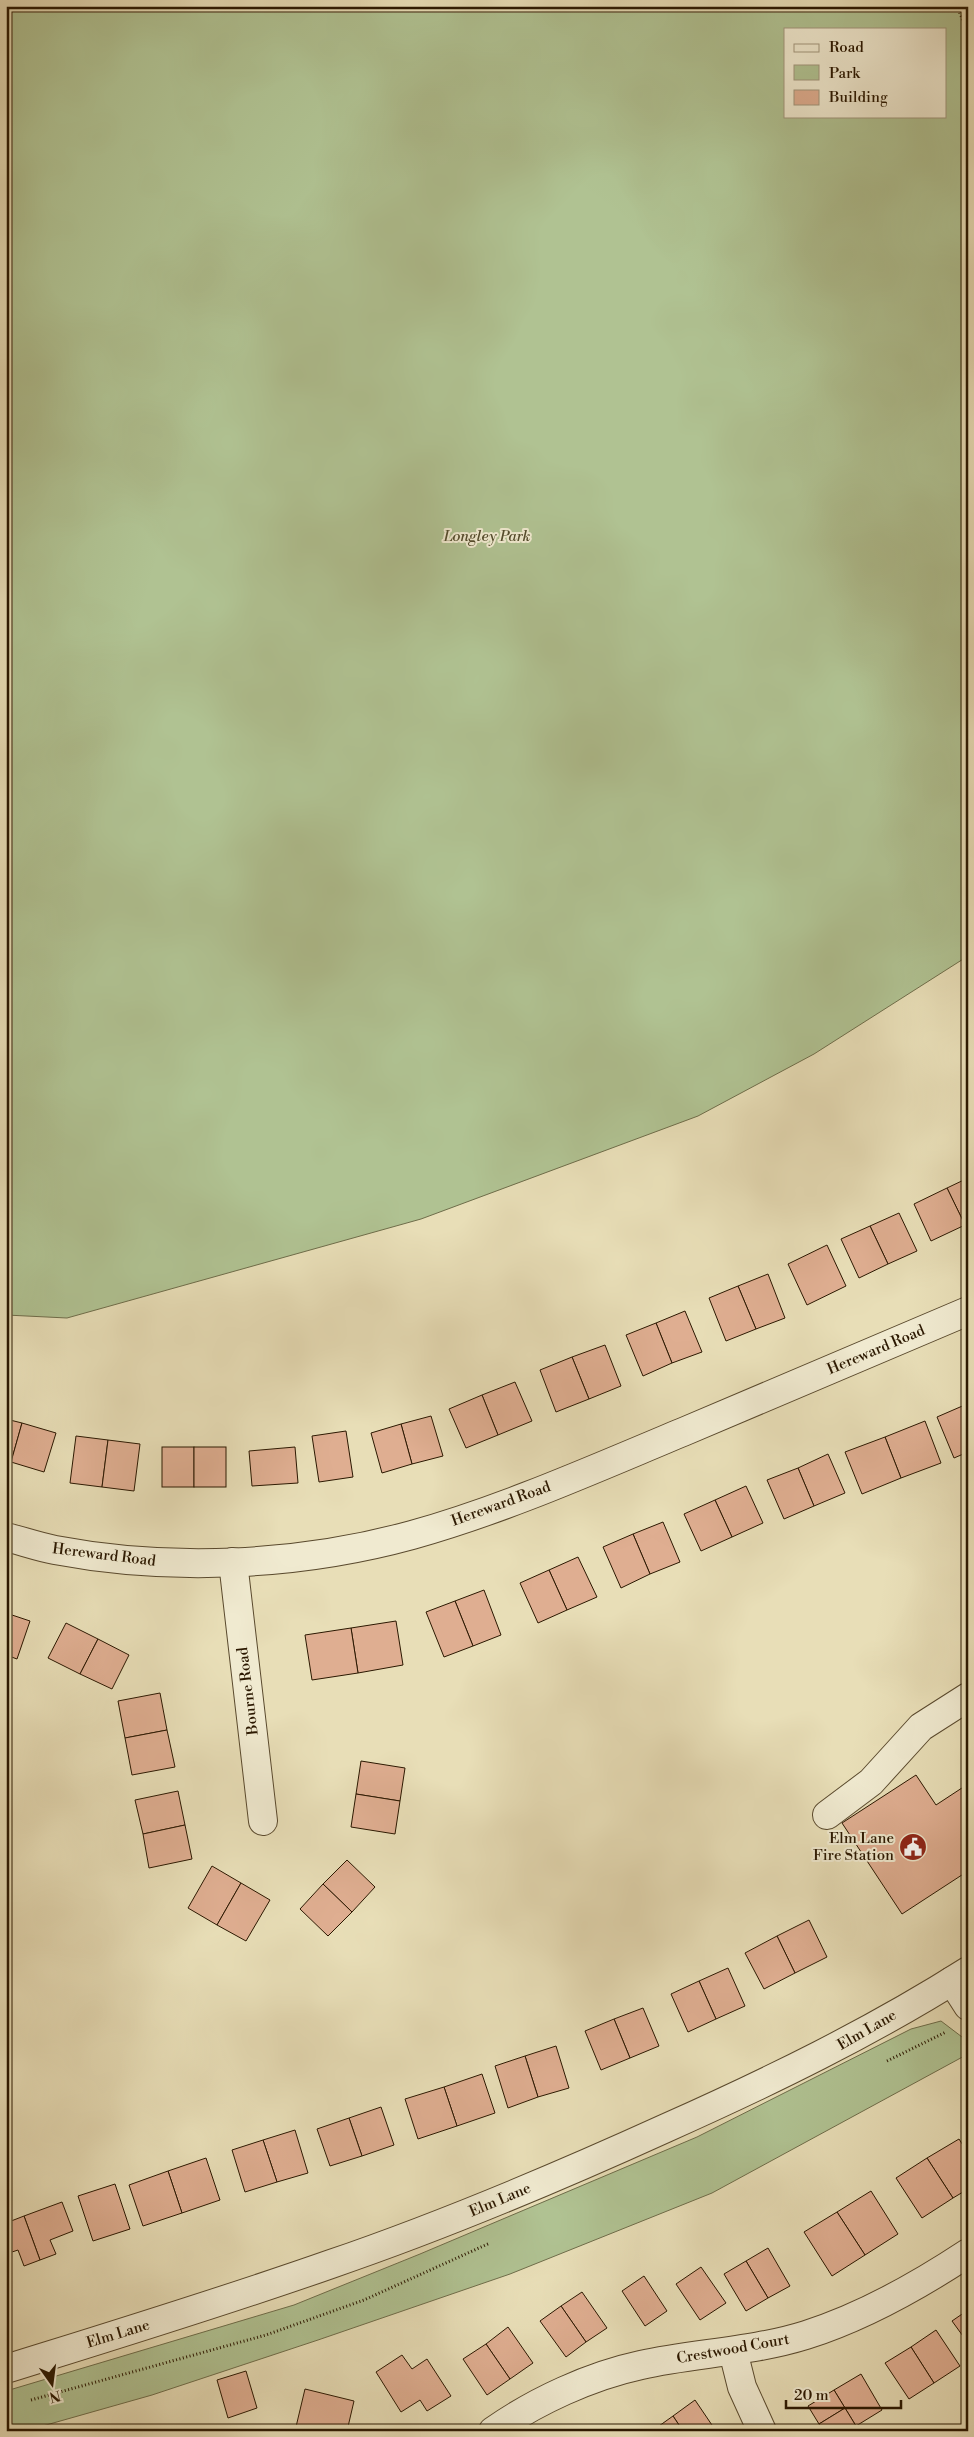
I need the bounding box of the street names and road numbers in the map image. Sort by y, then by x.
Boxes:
street label: Hereward Road [824,1321,928,1379]
street label: Hereward Road [449,1477,554,1531]
street label: Hereward Road [51,1539,157,1571]
street label: Bourne Road [233,1645,263,1737]
street label: Elm Lane [834,2006,900,2054]
street label: Elm Lane [466,2179,534,2221]
street label: Elm Lane [84,2315,152,2353]
street label: Crestwood Court [675,2330,792,2368]

